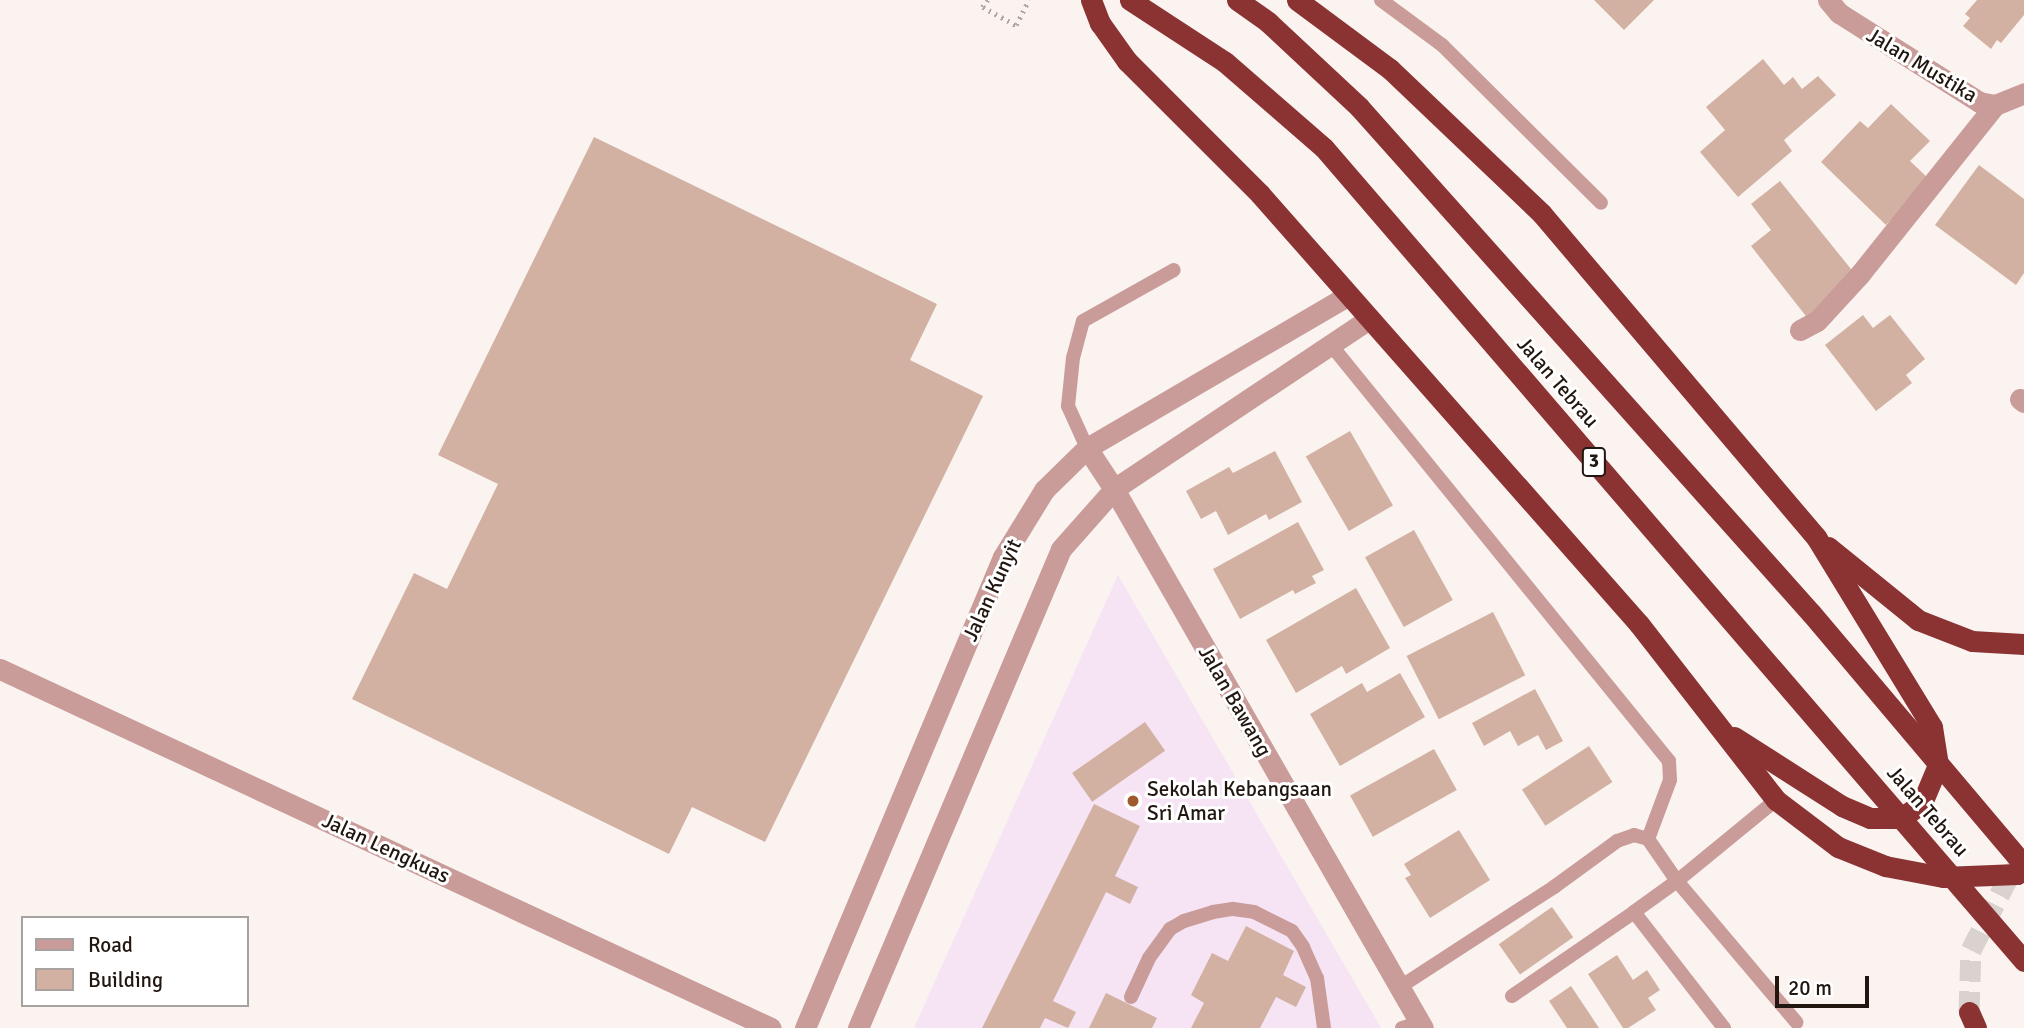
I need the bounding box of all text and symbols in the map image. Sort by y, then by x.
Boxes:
street label: Jalan Mustika [1862,22,1982,108]
street label: Jalan Tebrau [1512,331,1604,433]
road number: 3 [1582,446,1606,477]
street label: Jalan Kunyit [957,535,1027,645]
street label: Jalan Bawang [1193,641,1277,761]
street label: Jalan Tebrau [1882,760,1974,862]
place label: Sekolah Kebangsaan Sri Amar [1147,776,1332,826]
marker: Sekolah Kebangsaan Sri Amar [1125,793,1141,809]
street label: Jalan Lengkuas [318,808,454,888]
legend [21,916,248,1007]
text: Road [88,932,133,958]
scale bar [1779,962,1874,1006]
text: Building [88,967,163,993]
text: 20 m [1788,975,1832,1001]

